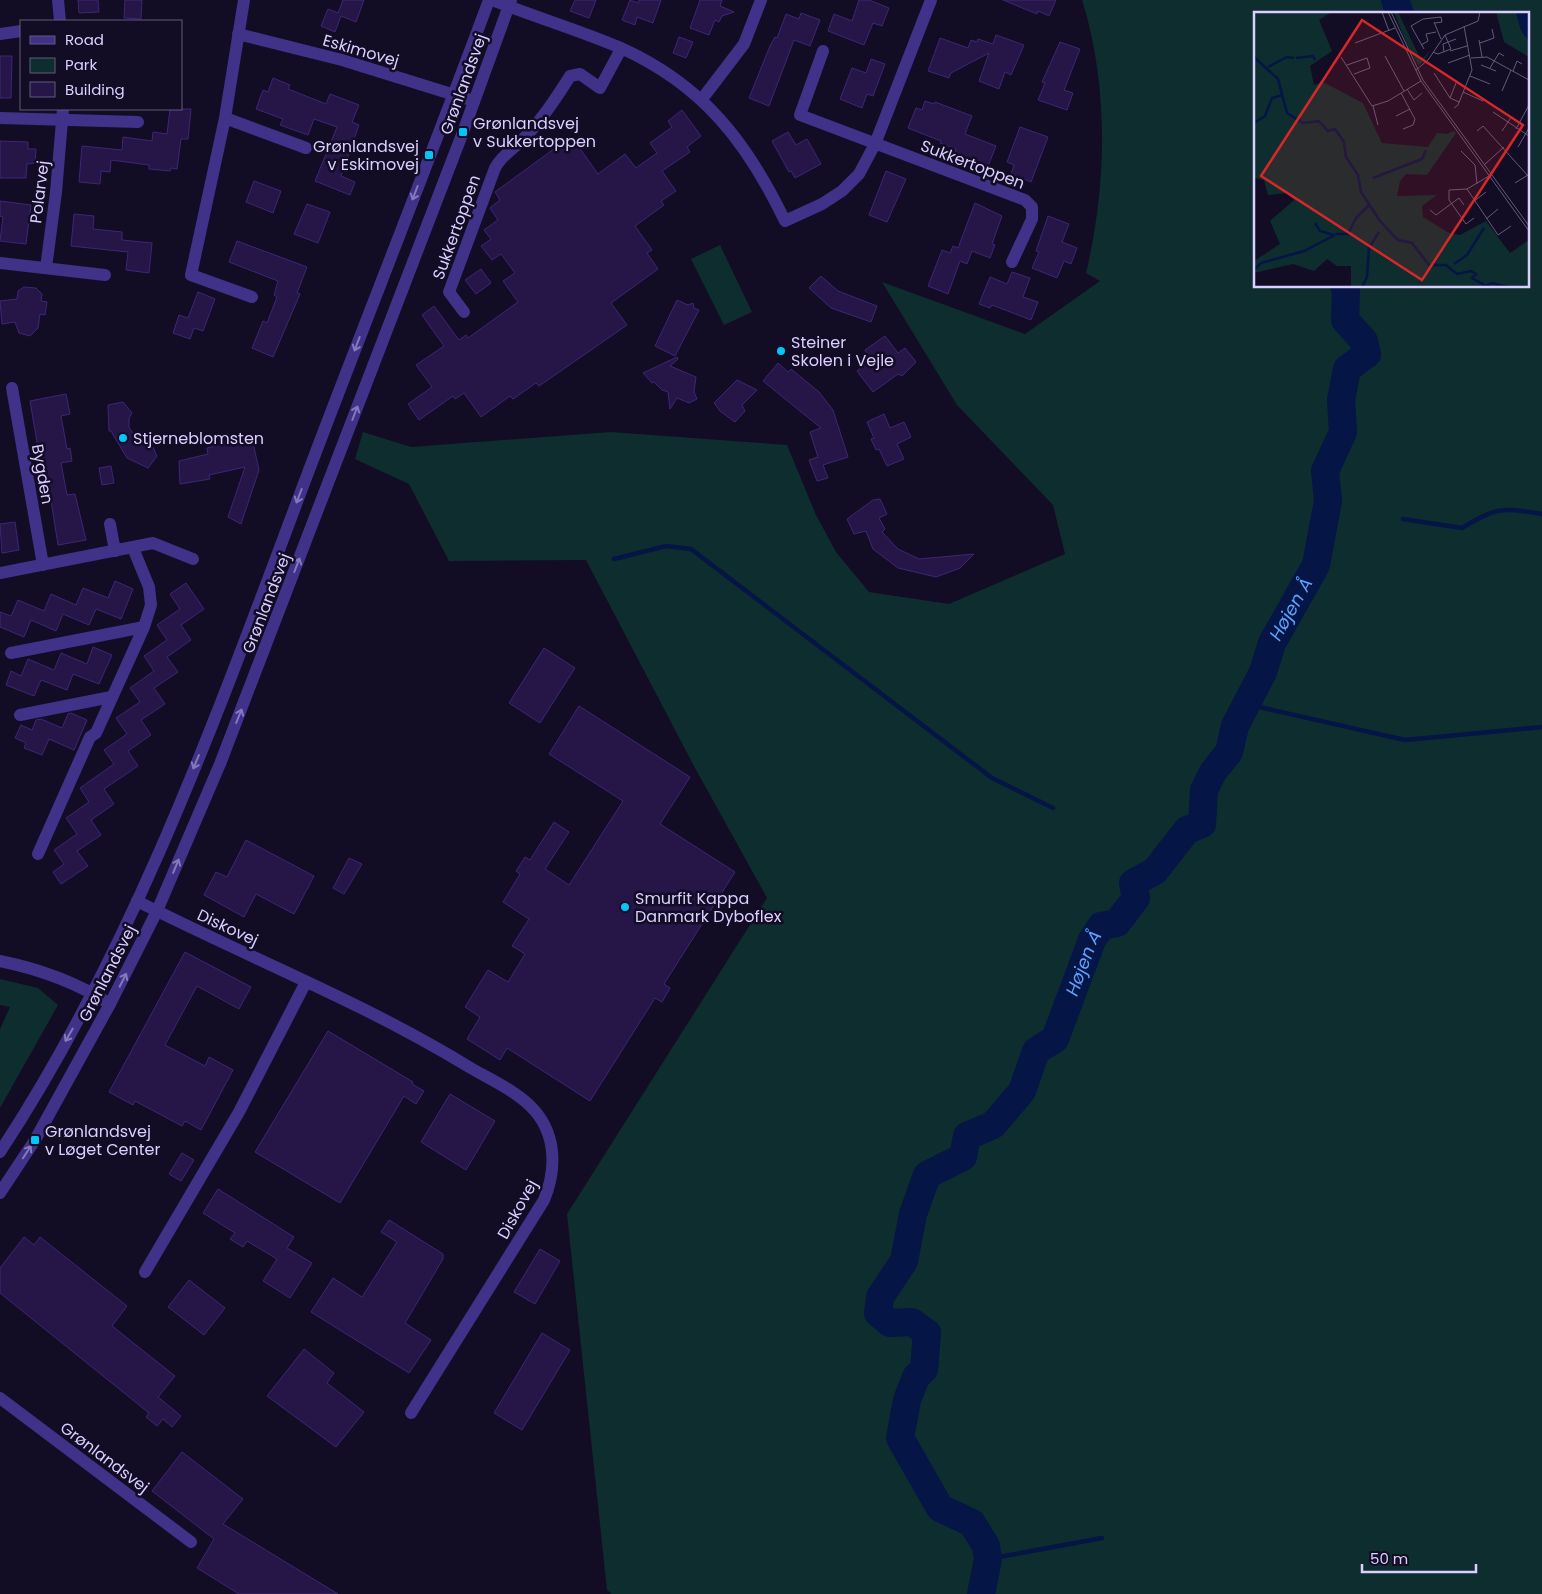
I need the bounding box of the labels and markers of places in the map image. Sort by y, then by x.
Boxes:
place label: Grønlandsvej v Sukkertoppen [473,112,596,153]
marker: Grønlandsvej v Sukkertoppen [457,126,469,138]
place label: Grønlandsvej v Eskimovej [313,135,419,176]
marker: Grønlandsvej v Eskimovej [423,149,435,161]
place label: Steiner Skolen i Vejle [791,331,894,372]
marker: Steiner Skolen i Vejle [775,345,787,357]
place label: Stjerneblomsten [133,427,264,450]
marker: Stjerneblomsten [117,432,129,444]
place label: Smurfit Kappa Danmark Dyboflex [635,887,782,928]
marker: Smurfit Kappa Danmark Dyboflex [619,901,631,913]
place label: Grønlandsvej v Løget Center [45,1120,160,1161]
marker: Grønlandsvej v Løget Center [29,1134,41,1146]

